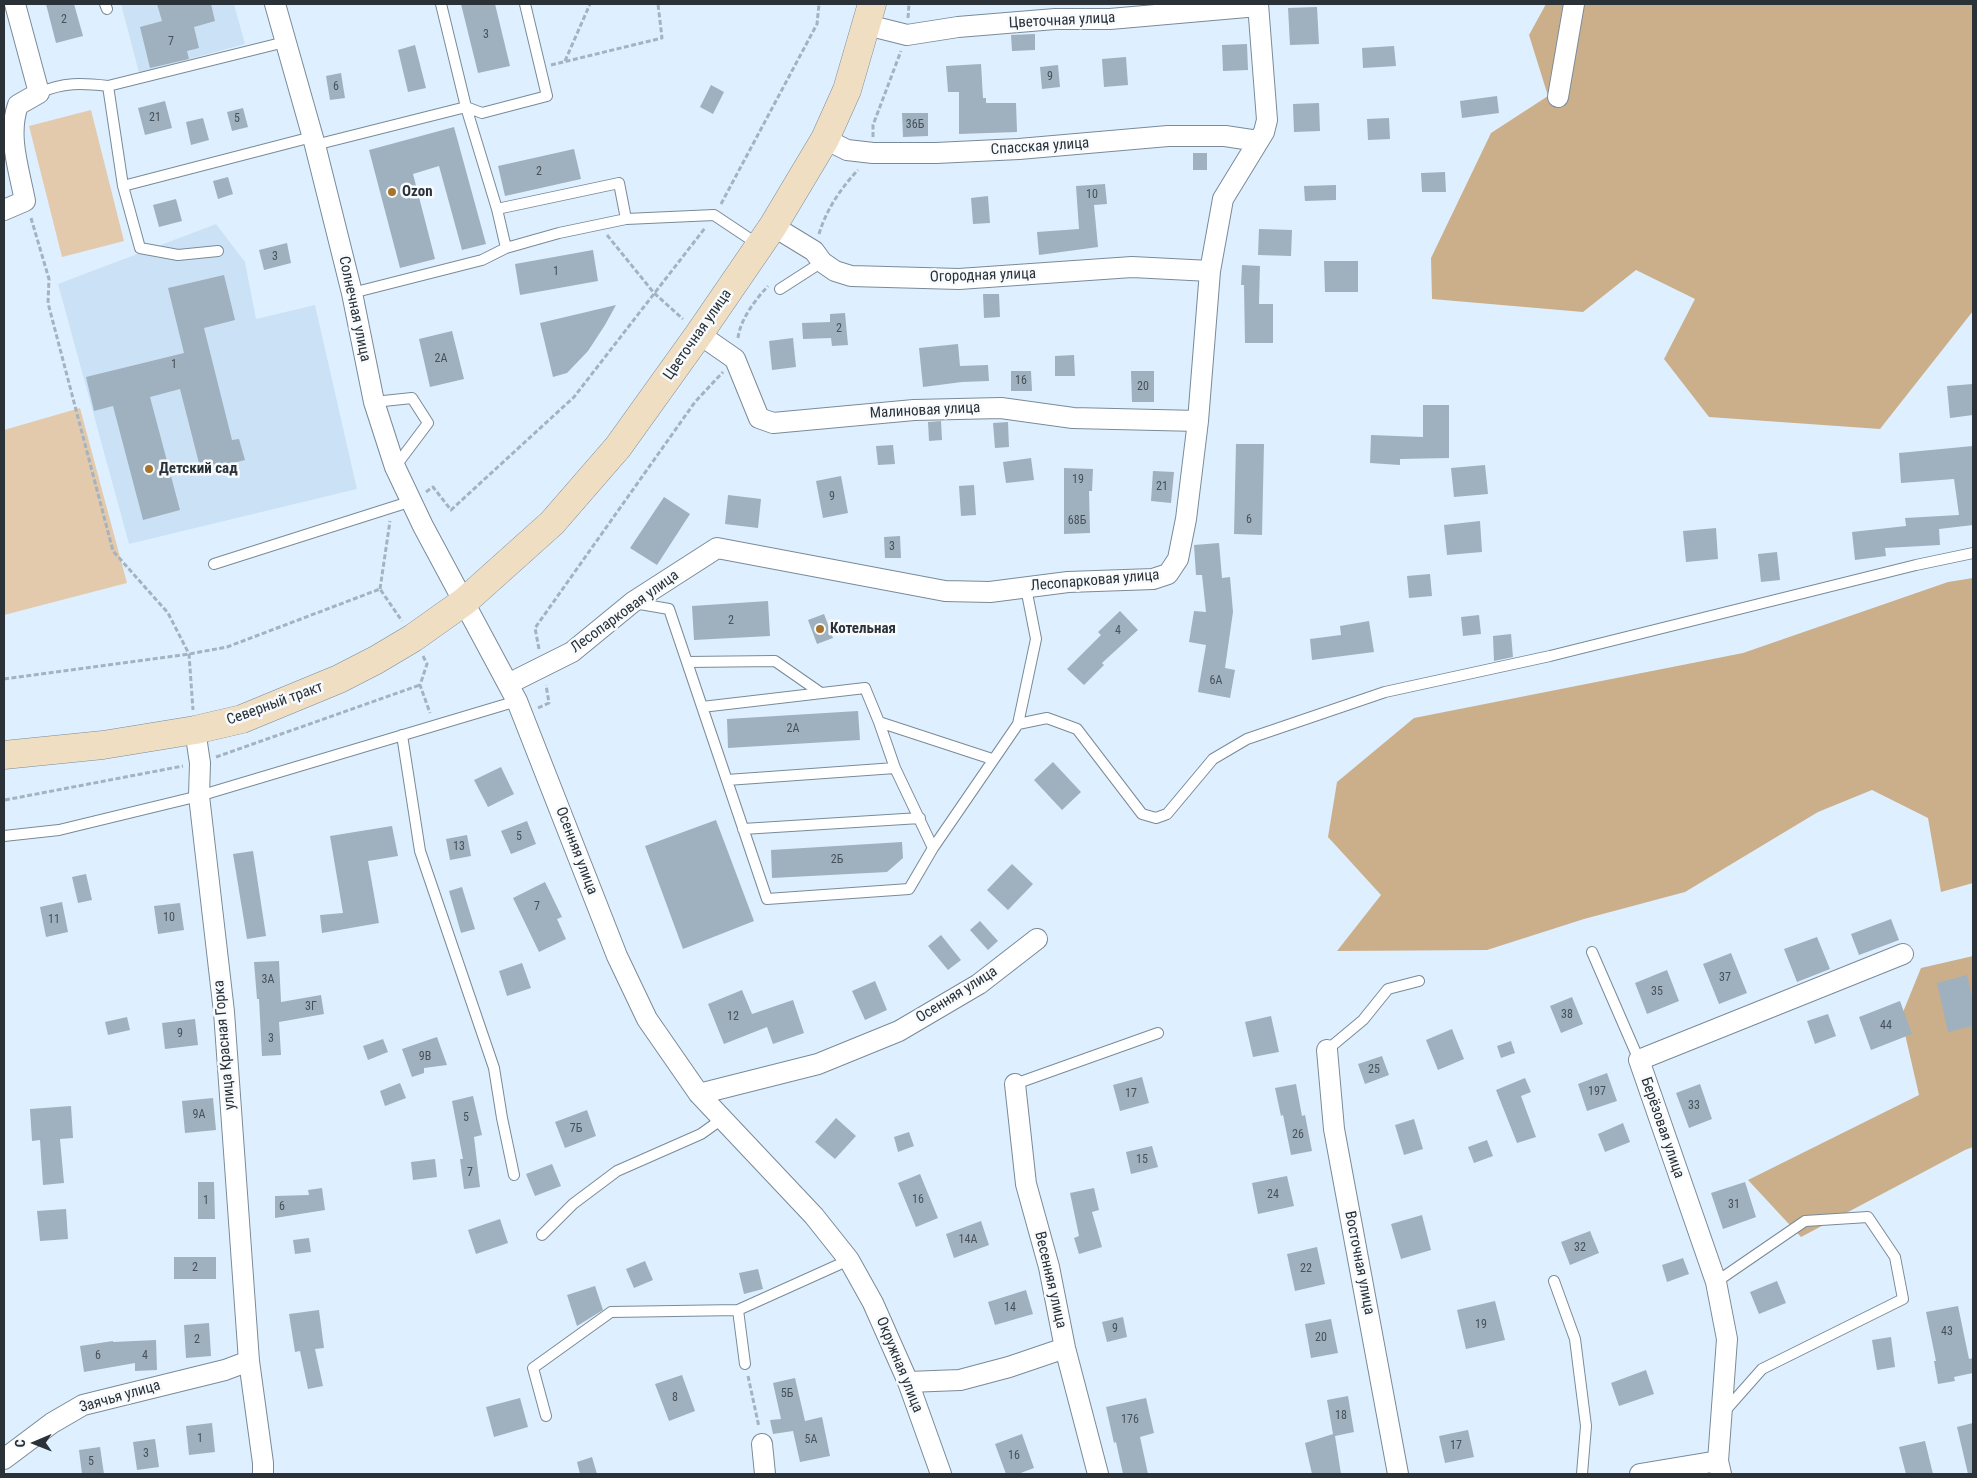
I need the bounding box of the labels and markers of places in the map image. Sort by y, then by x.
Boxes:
place label: Ozon [402,183,433,201]
marker: Ozon [386,186,398,198]
place label: Детский сад [159,460,238,478]
marker: Детский сад [143,463,155,475]
place label: Котельная [830,620,896,638]
marker: Котельная [814,623,826,635]

